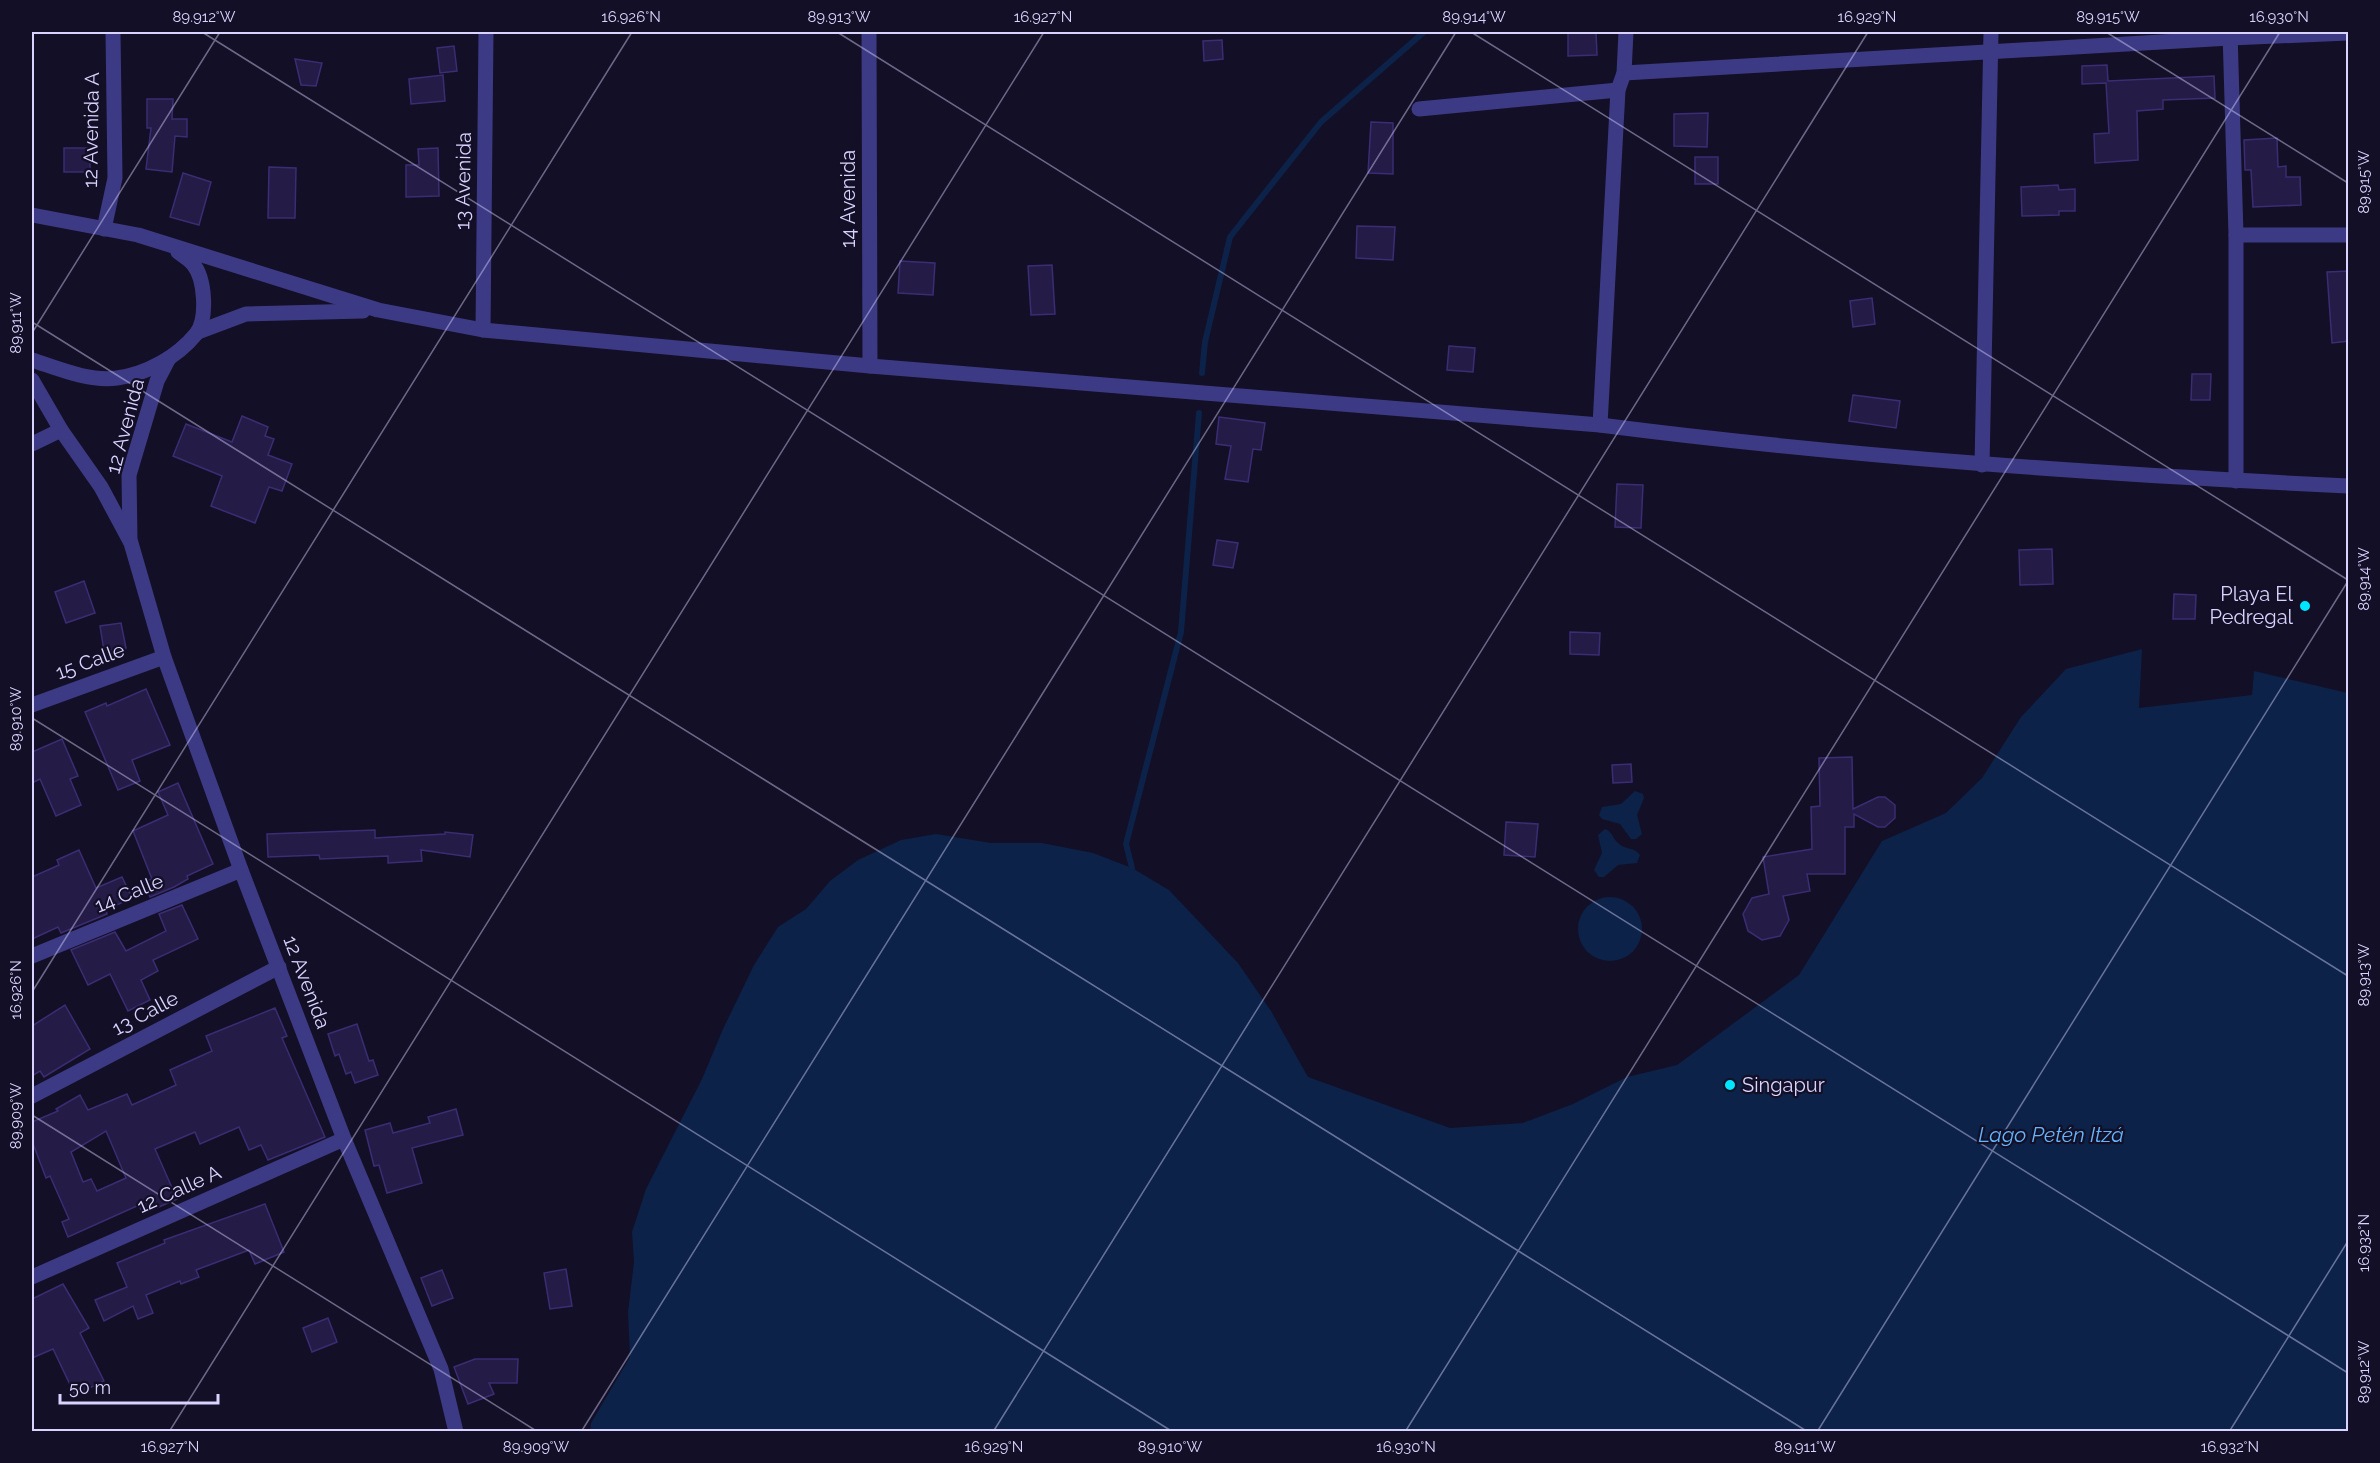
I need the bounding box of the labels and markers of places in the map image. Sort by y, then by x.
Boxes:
place label: Playa El Pedregal [2209,582,2294,629]
marker: Playa El Pedregal [2298,599,2312,613]
place label: Singapur [1742,1073,1825,1097]
marker: Singapur [1723,1078,1737,1092]

